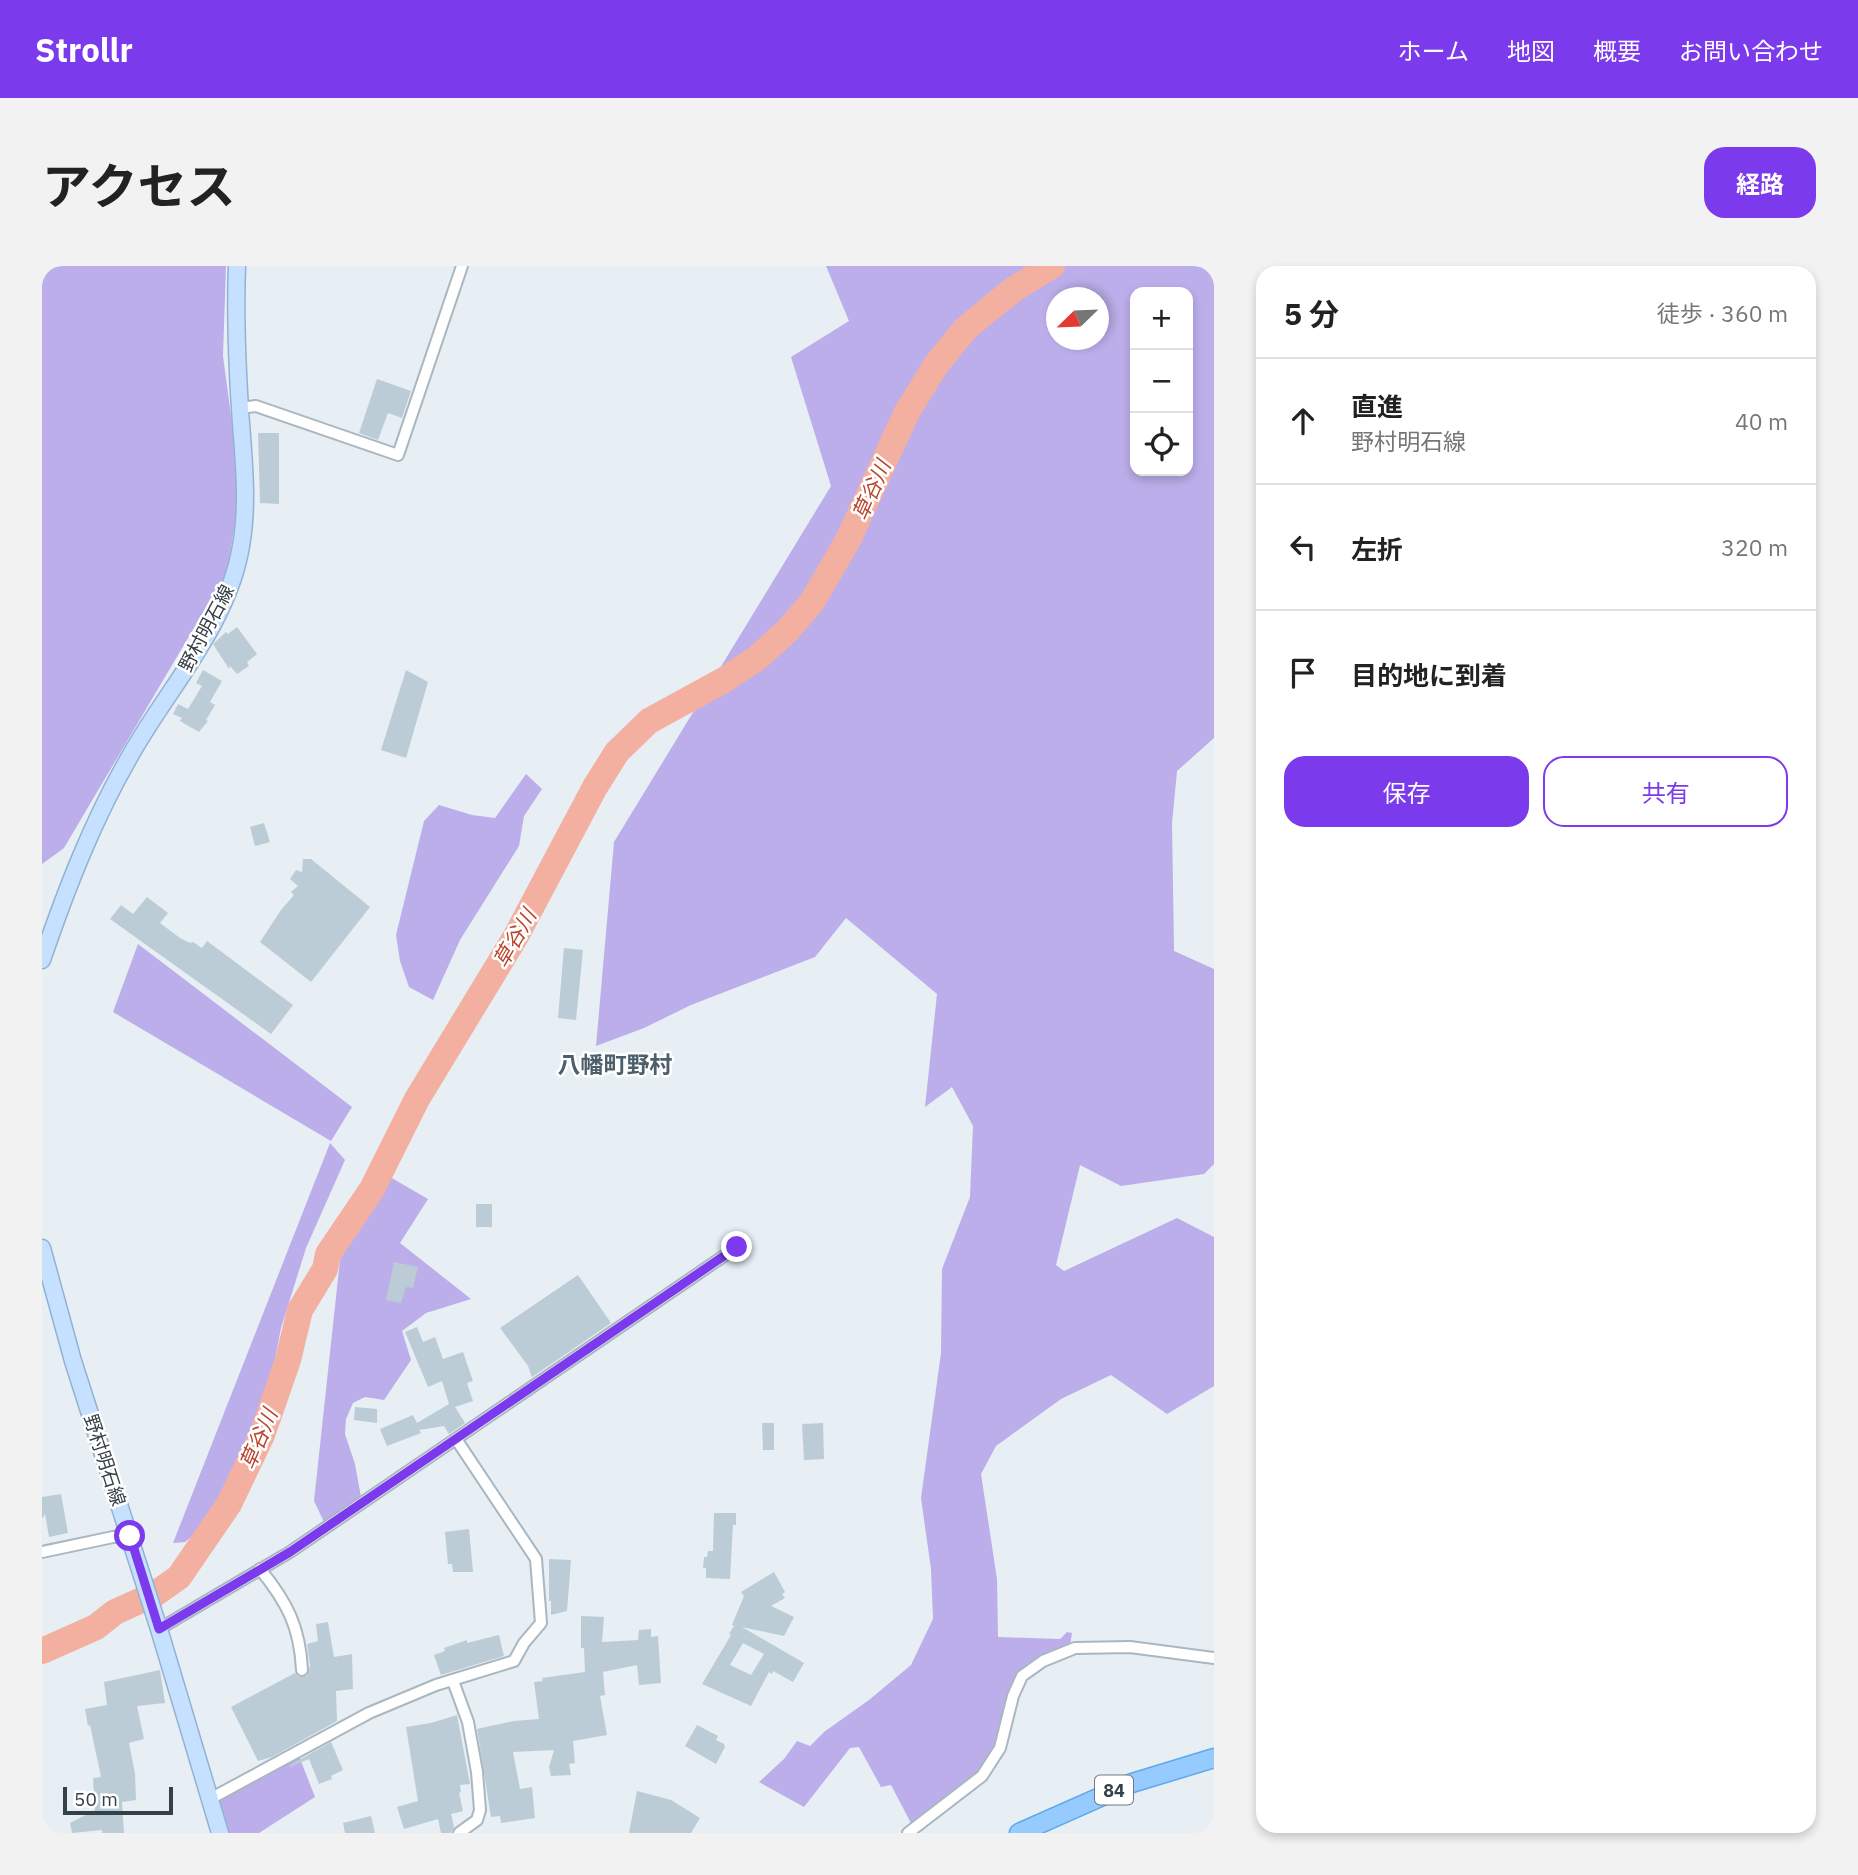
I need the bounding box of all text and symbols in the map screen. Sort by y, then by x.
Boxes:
text: Strollr [35,28,133,71]
text: ホーム [1398,35,1469,67]
text: 地図 [1507,35,1555,67]
text: 概要 [1593,35,1641,67]
text: お問い合わせ [1679,35,1823,67]
button: 経路 [1704,147,1816,218]
text: アクセス [42,154,236,217]
north arrow [1046,287,1109,350]
map controls [1130,287,1193,476]
button: + [1130,287,1193,350]
text: 5 分 [1284,294,1339,333]
text: 徒歩 · 360 m [1657,298,1788,328]
button: − [1130,350,1193,413]
text: 直進 [1351,389,1403,423]
icon: ahead [1284,402,1322,440]
text: 40 m [1735,406,1788,436]
button: locate [1130,413,1193,476]
text: 野村明石線 [1351,426,1466,456]
water label: 草谷川 [845,454,897,524]
icon: left [1284,528,1322,566]
text: 左折 [1351,532,1403,566]
text: 320 m [1721,532,1788,562]
street label: 野村明石線 [173,580,239,676]
icon: arrive [1284,654,1322,692]
text: 目的地に到着 [1351,658,1507,692]
button: 保存 [1284,756,1529,827]
button: 共有 [1543,756,1788,827]
water label: 草谷川 [486,902,543,972]
district label: 八幡町野村 [558,1049,673,1079]
route end [721,1231,752,1262]
water label: 草谷川 [233,1403,284,1473]
street label: 野村明石線 [79,1411,131,1509]
route start [114,1520,145,1551]
road number: 84 [1095,1776,1133,1805]
scale bar [63,1784,173,1816]
text: 50 m [74,1787,118,1811]

